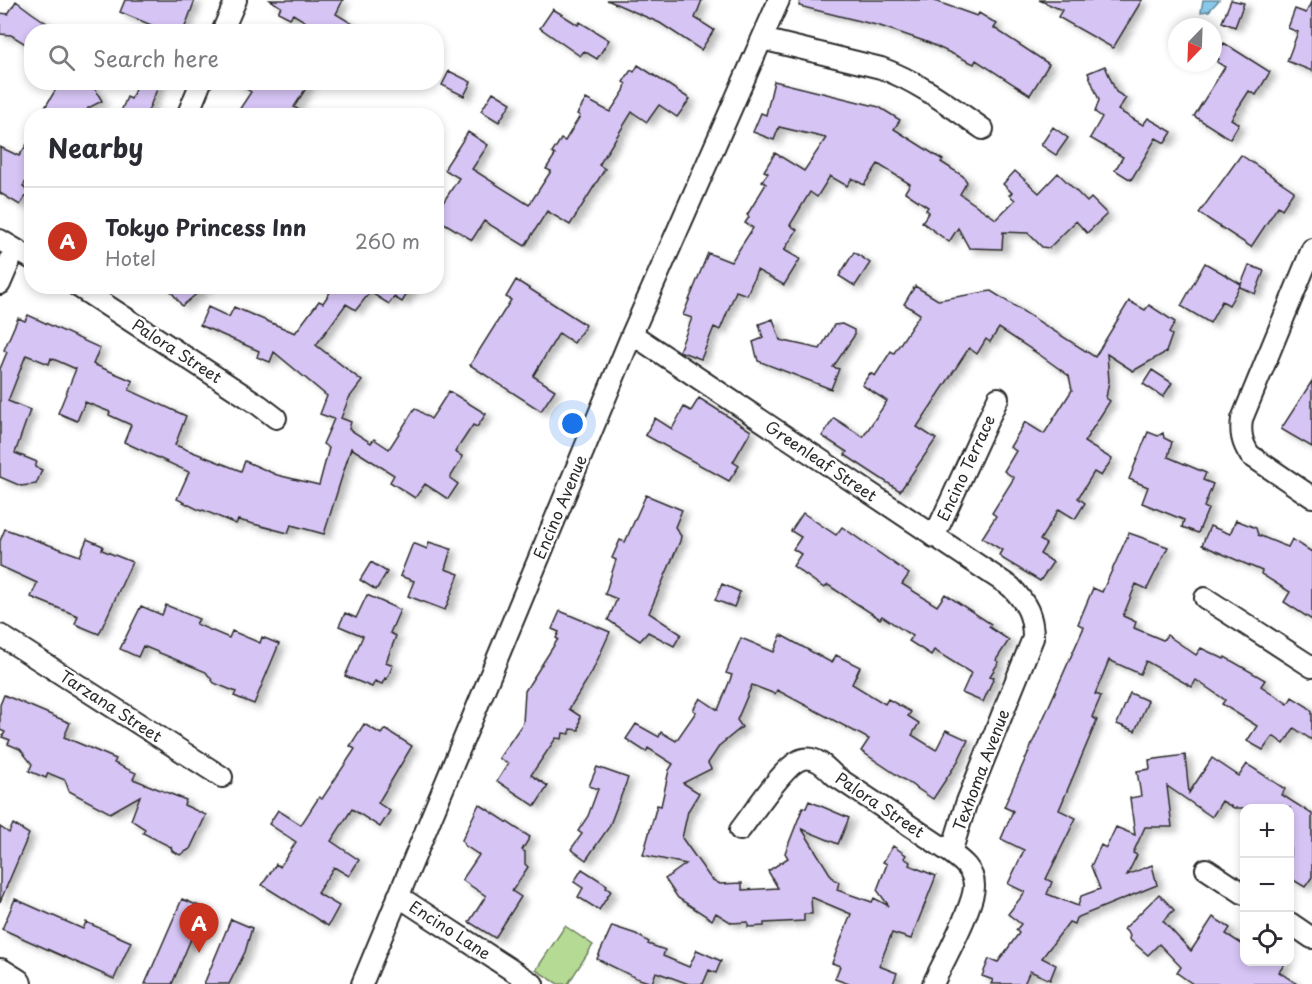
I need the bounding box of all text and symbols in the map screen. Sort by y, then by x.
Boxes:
north arrow [1168,18,1222,72]
search box [24,24,444,90]
icon: search [45,41,78,74]
text: Search here [93,41,219,74]
text: Nearby [48,128,143,167]
text: Tokyo Princess Inn [105,210,306,243]
text: A [60,226,75,256]
text: 260 m [355,226,420,256]
text: Hotel [105,243,156,273]
street label: Palora Street [128,312,228,388]
your location [558,409,587,438]
street label: Encino Terrace [930,410,1000,525]
street label: Greenleaf Street [761,414,883,507]
street label: Encino Avenue [526,451,592,562]
street label: Tarzana Street [56,663,168,747]
street label: Texhoma Avenue [946,705,1014,834]
street label: Palora Street [831,765,930,843]
map controls [1240,804,1294,966]
button: + [1240,804,1294,858]
button: − [1240,858,1294,912]
street label: Encino Lane [405,894,496,965]
pin: A [180,904,218,953]
button: locate [1240,912,1294,966]

